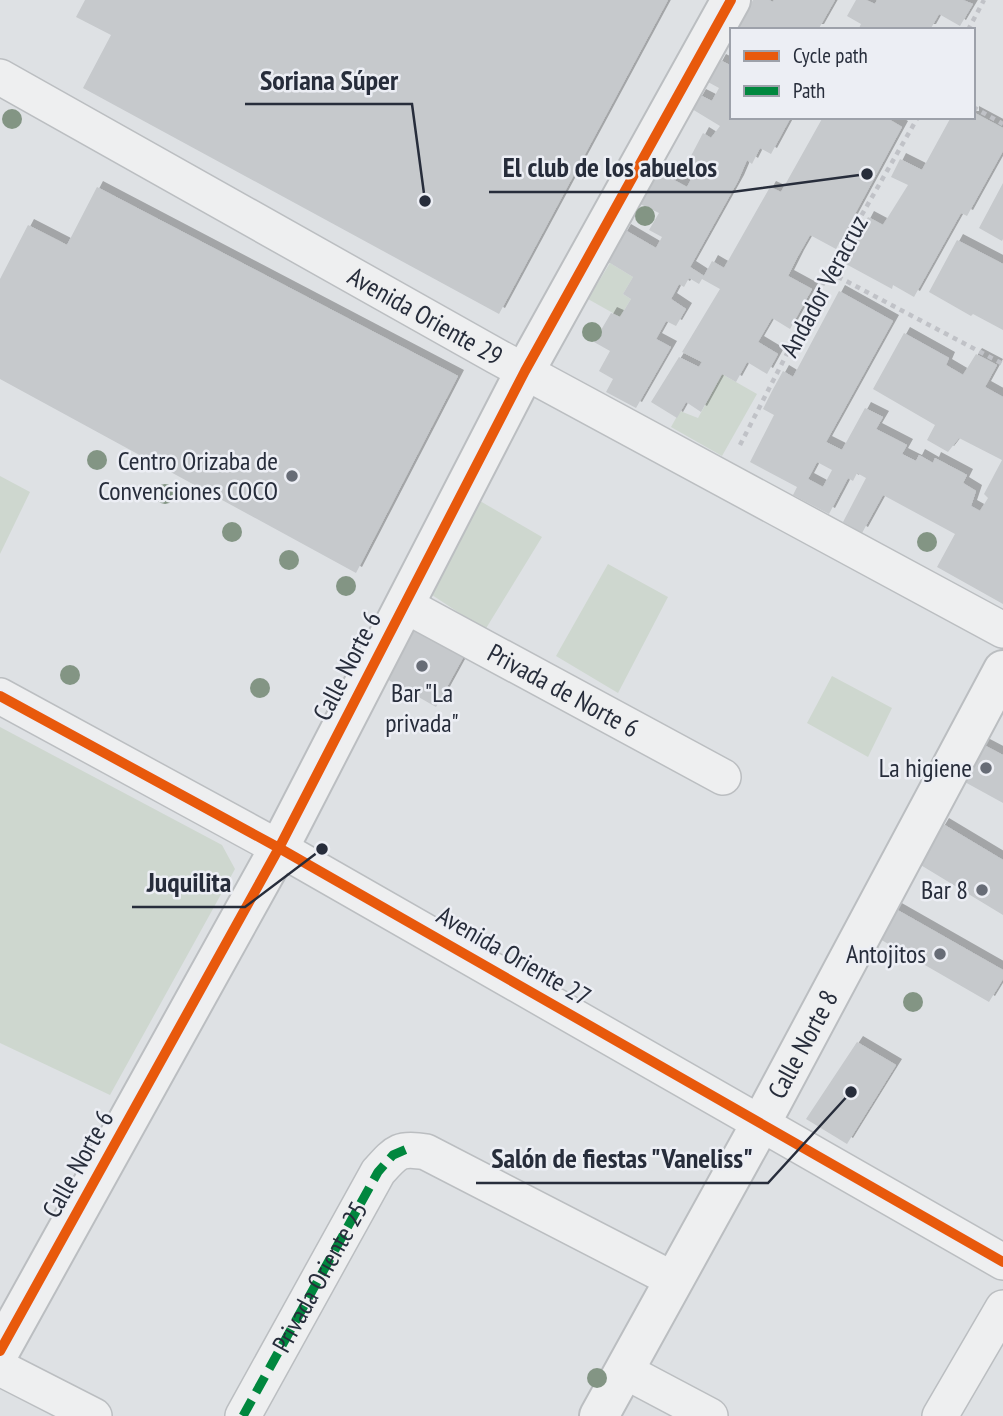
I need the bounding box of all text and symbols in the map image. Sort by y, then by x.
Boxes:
legend [730,28,975,119]
text: Cycle path [793,42,868,69]
callout: Soriana Súper [245,55,412,104]
text: Soriana Súper [260,61,399,98]
text: Path [793,77,825,104]
callout: El club de los abuelos [489,143,732,192]
text: El club de los abuelos [503,148,717,185]
street label: Andador Veracruz [772,209,875,362]
street label: Avenida Oriente 29 [342,259,509,372]
place label: Centro Orizaba de Convenciones COCO [98,444,278,507]
marker: Centro Orizaba de Convenciones COCO [284,468,300,484]
street label: Calle Norte 6 [305,606,388,726]
street label: Privada de Norte 6 [482,636,645,744]
marker: Bar "La privada" [414,658,430,674]
place label: Bar "La privada" [385,676,459,739]
place label: La higiene [879,751,972,784]
marker: La higiene [978,760,994,776]
callout: Juquilita [132,858,245,907]
text: Juquilita [146,863,231,900]
place label: Bar 8 [921,873,968,906]
marker: Bar 8 [974,882,990,898]
street label: Avenida Oriente 27 [431,898,597,1013]
place label: Antojitos [846,937,926,970]
marker: Antojitos [932,946,948,962]
street label: Calle Norte 8 [760,984,845,1104]
street label: Calle Norte 6 [34,1104,121,1223]
callout: Salón de fiestas "Vaneliss" [476,1134,768,1183]
text: Salón de fiestas "Vaneliss" [491,1139,753,1176]
street label: Privada Oriente 25 [265,1195,374,1358]

